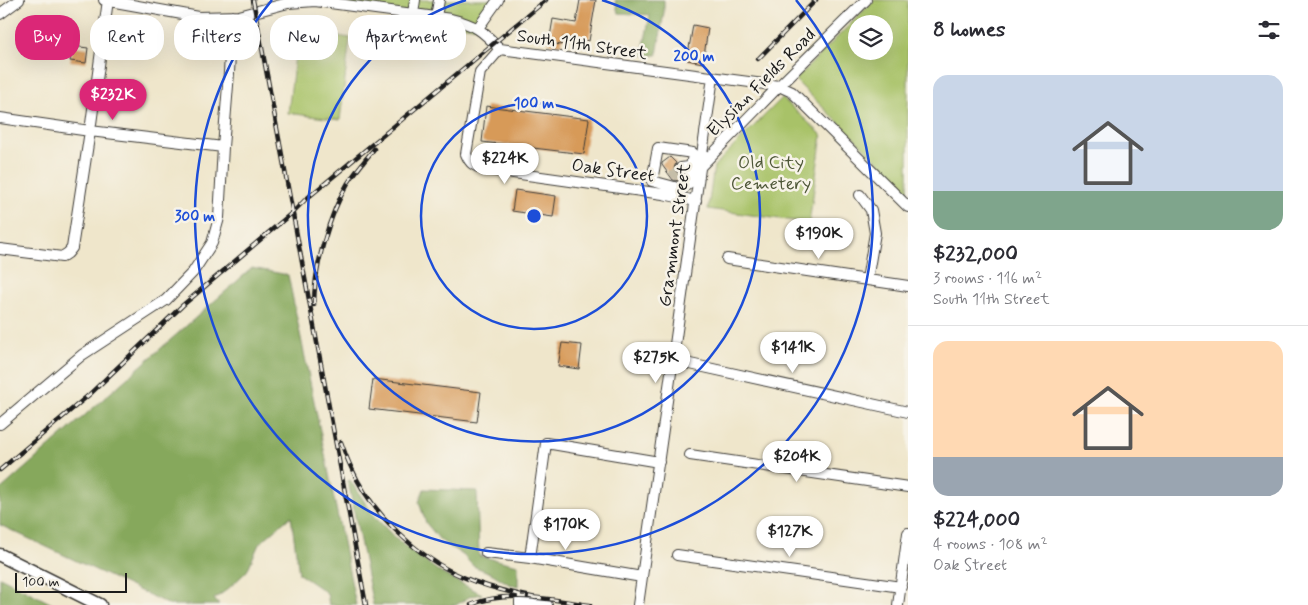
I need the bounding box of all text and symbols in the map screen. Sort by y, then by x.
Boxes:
chip: Buy [15,15,80,60]
chip: Rent [90,15,164,60]
chip: Filters [174,15,260,60]
chip: New [270,15,338,60]
chip: Apartment [348,15,466,60]
map controls [848,15,893,60]
button: layers [848,15,893,60]
text: 8 homes [933,16,1005,44]
icon: filters [1255,16,1283,44]
street label: Elysian Fields Road [702,23,821,142]
street label: South 11th Street [515,24,649,66]
text: 200 m [674,47,715,67]
pin: $232K [78,78,148,121]
text: $232K [91,84,135,105]
text: 100 m [514,94,554,114]
icon: home [1063,108,1153,198]
pin: $224K [470,142,540,185]
text: $224K [482,148,528,169]
park label: Old City Cemetery [731,151,811,196]
street label: Oak Street [570,153,656,189]
street label: Grammont Street [653,161,697,308]
text: 300 m [175,207,215,227]
centre of rings [525,207,543,225]
pin: $190K [784,218,854,260]
text: $190K [795,223,843,244]
text: $232,000 [933,240,1018,268]
text: 3 rooms · 116 m² [933,268,1042,289]
text: South 11th Street [933,289,1050,310]
pin: $141K [758,332,828,374]
text: $141K [771,337,815,358]
pin: $275K [621,342,691,384]
text: $275K [633,347,679,368]
icon: home [1063,373,1153,463]
pin: $204K [762,440,832,483]
text: $204K [773,446,821,467]
text: $224,000 [933,506,1020,534]
pin: $170K [531,508,601,551]
text: $170K [543,514,589,535]
pin: $127K [755,516,825,558]
text: $127K [767,521,813,542]
text: 4 rooms · 108 m² [933,534,1048,555]
text: Oak Street [933,555,1007,576]
scale bar [15,570,128,593]
text: 100 m [22,573,60,591]

